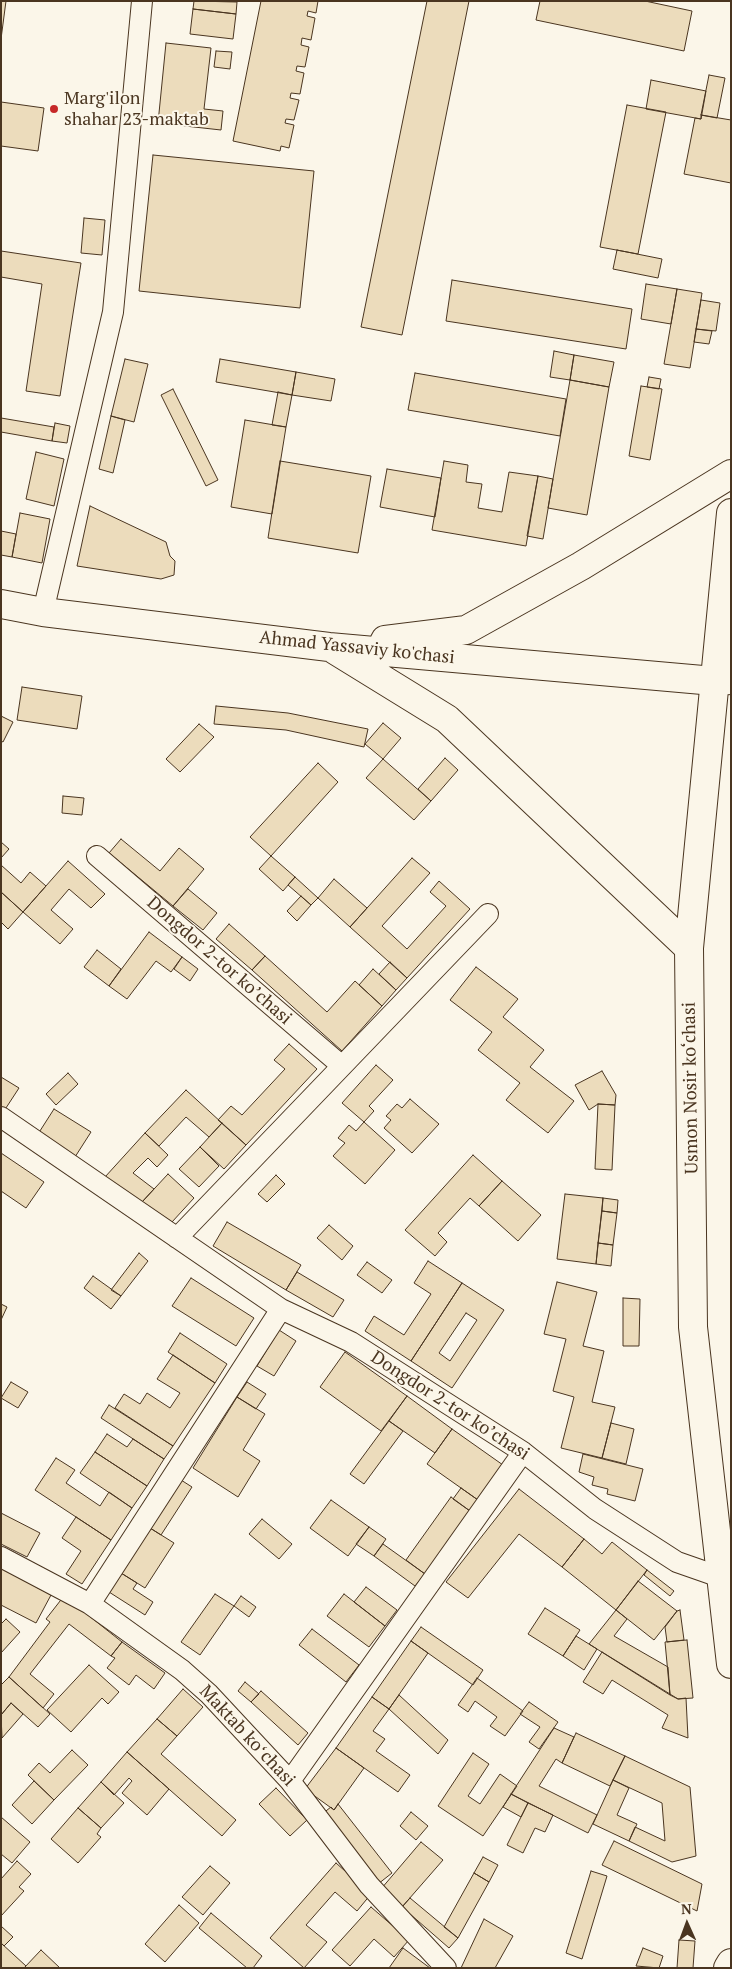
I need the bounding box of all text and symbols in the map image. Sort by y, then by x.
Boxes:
place label: Marg'ilon shahar 23-maktab [64,88,209,130]
marker: Marg'ilon shahar 23-maktab [48,103,60,115]
street label: Ahmad Yassaviy ko'chasi [258,627,456,669]
street label: Dongdor 2-tor koʼchasi [142,892,296,1030]
street label: Usmon Nosir ko‘chasi [679,1002,703,1174]
street label: Dongdor 2-tor koʼchasi [367,1347,533,1465]
street label: Maktab koʻchasi [195,1681,299,1791]
north arrow [662,1899,712,1949]
text: N [681,1899,692,1918]

